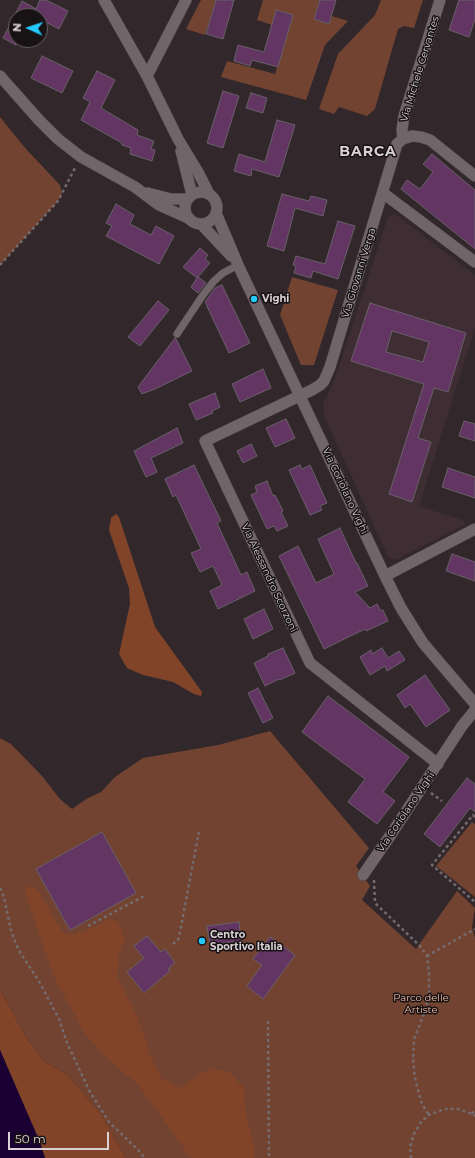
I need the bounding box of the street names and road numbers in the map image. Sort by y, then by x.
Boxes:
street label: Via Michele Cervantes [398,15,442,123]
street label: Via Giovanni Verga [340,226,378,320]
street label: Via Coriolano Vighi [320,446,370,536]
street label: Via Alessandro Scorzoni [239,522,299,634]
street label: Via Coriolano Vighi [375,770,437,854]

